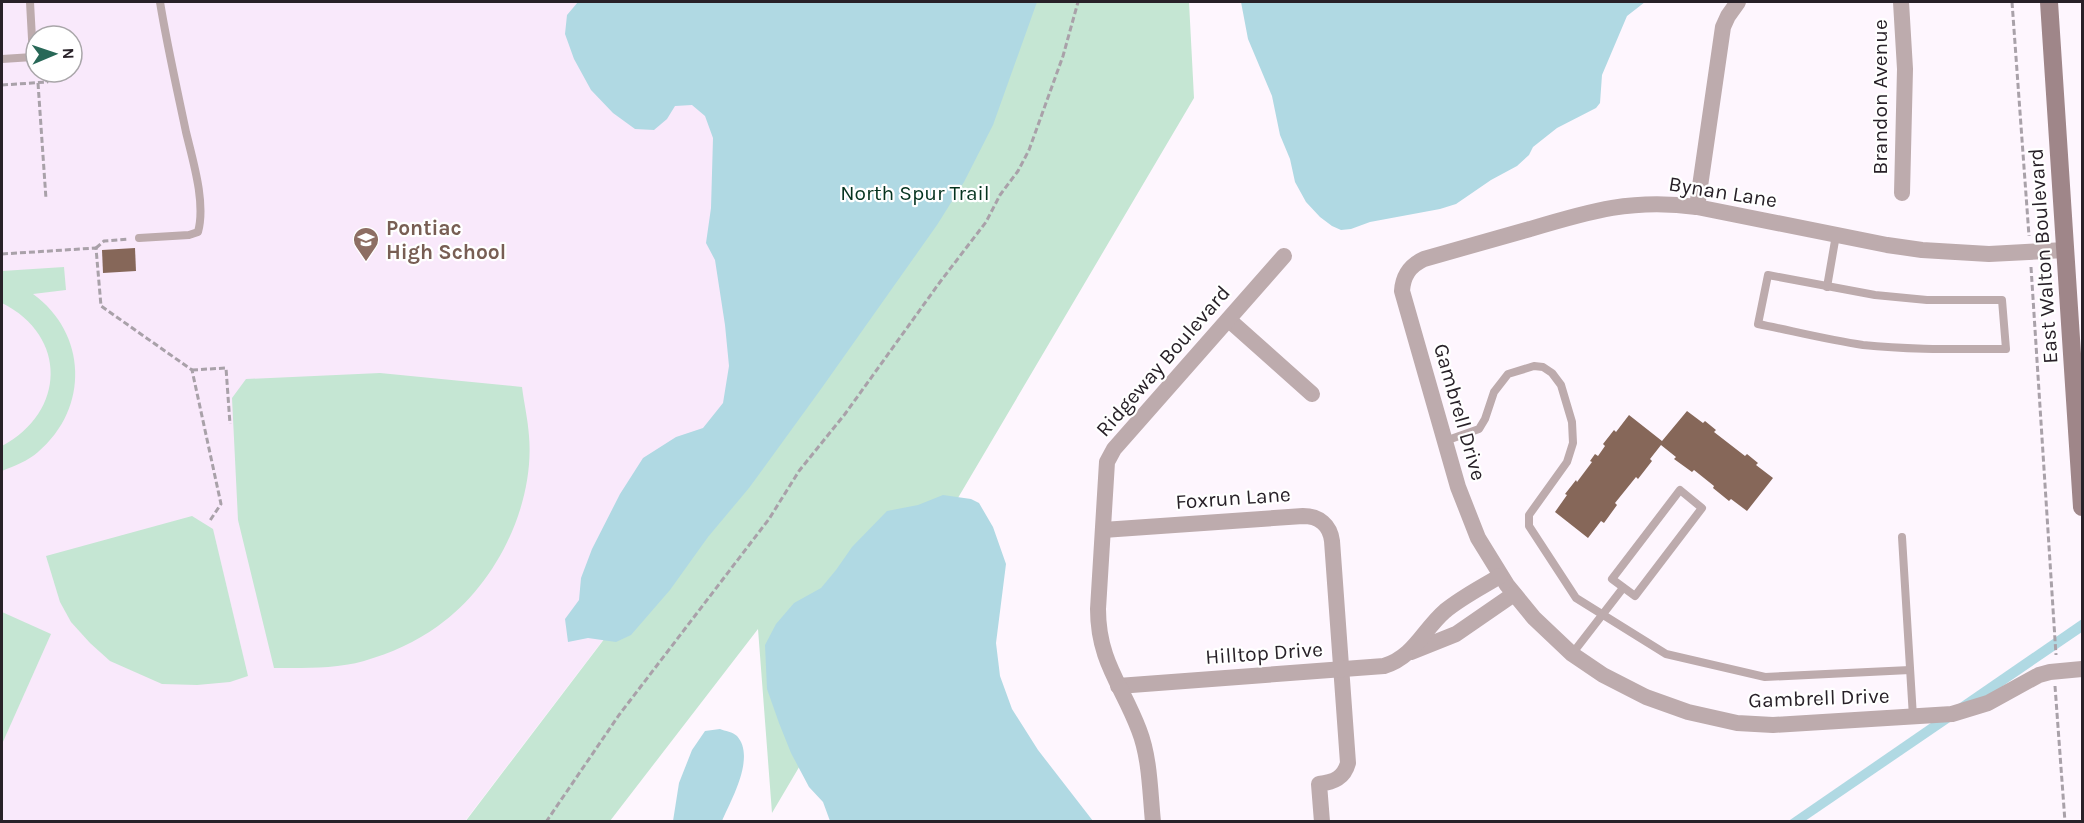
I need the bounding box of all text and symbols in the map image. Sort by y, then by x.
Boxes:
street label: Brandon Avenue [1868,19,1892,175]
north arrow [24,24,84,84]
text: N [59,47,78,60]
street label: East Walton Boulevard [2023,147,2063,365]
street label: Bynan Lane [1667,172,1779,212]
park label: North Spur Trail [840,181,990,205]
place label: Pontiac High School [386,216,506,264]
school or university icon: Pontiac High School [351,225,381,263]
street label: Ridgeway Boulevard [1091,281,1235,441]
street label: Gambrell Drive [1429,341,1491,483]
street label: Foxrun Lane [1175,482,1291,514]
street label: Hilltop Drive [1204,637,1324,669]
street label: Gambrell Drive [1748,684,1890,712]

